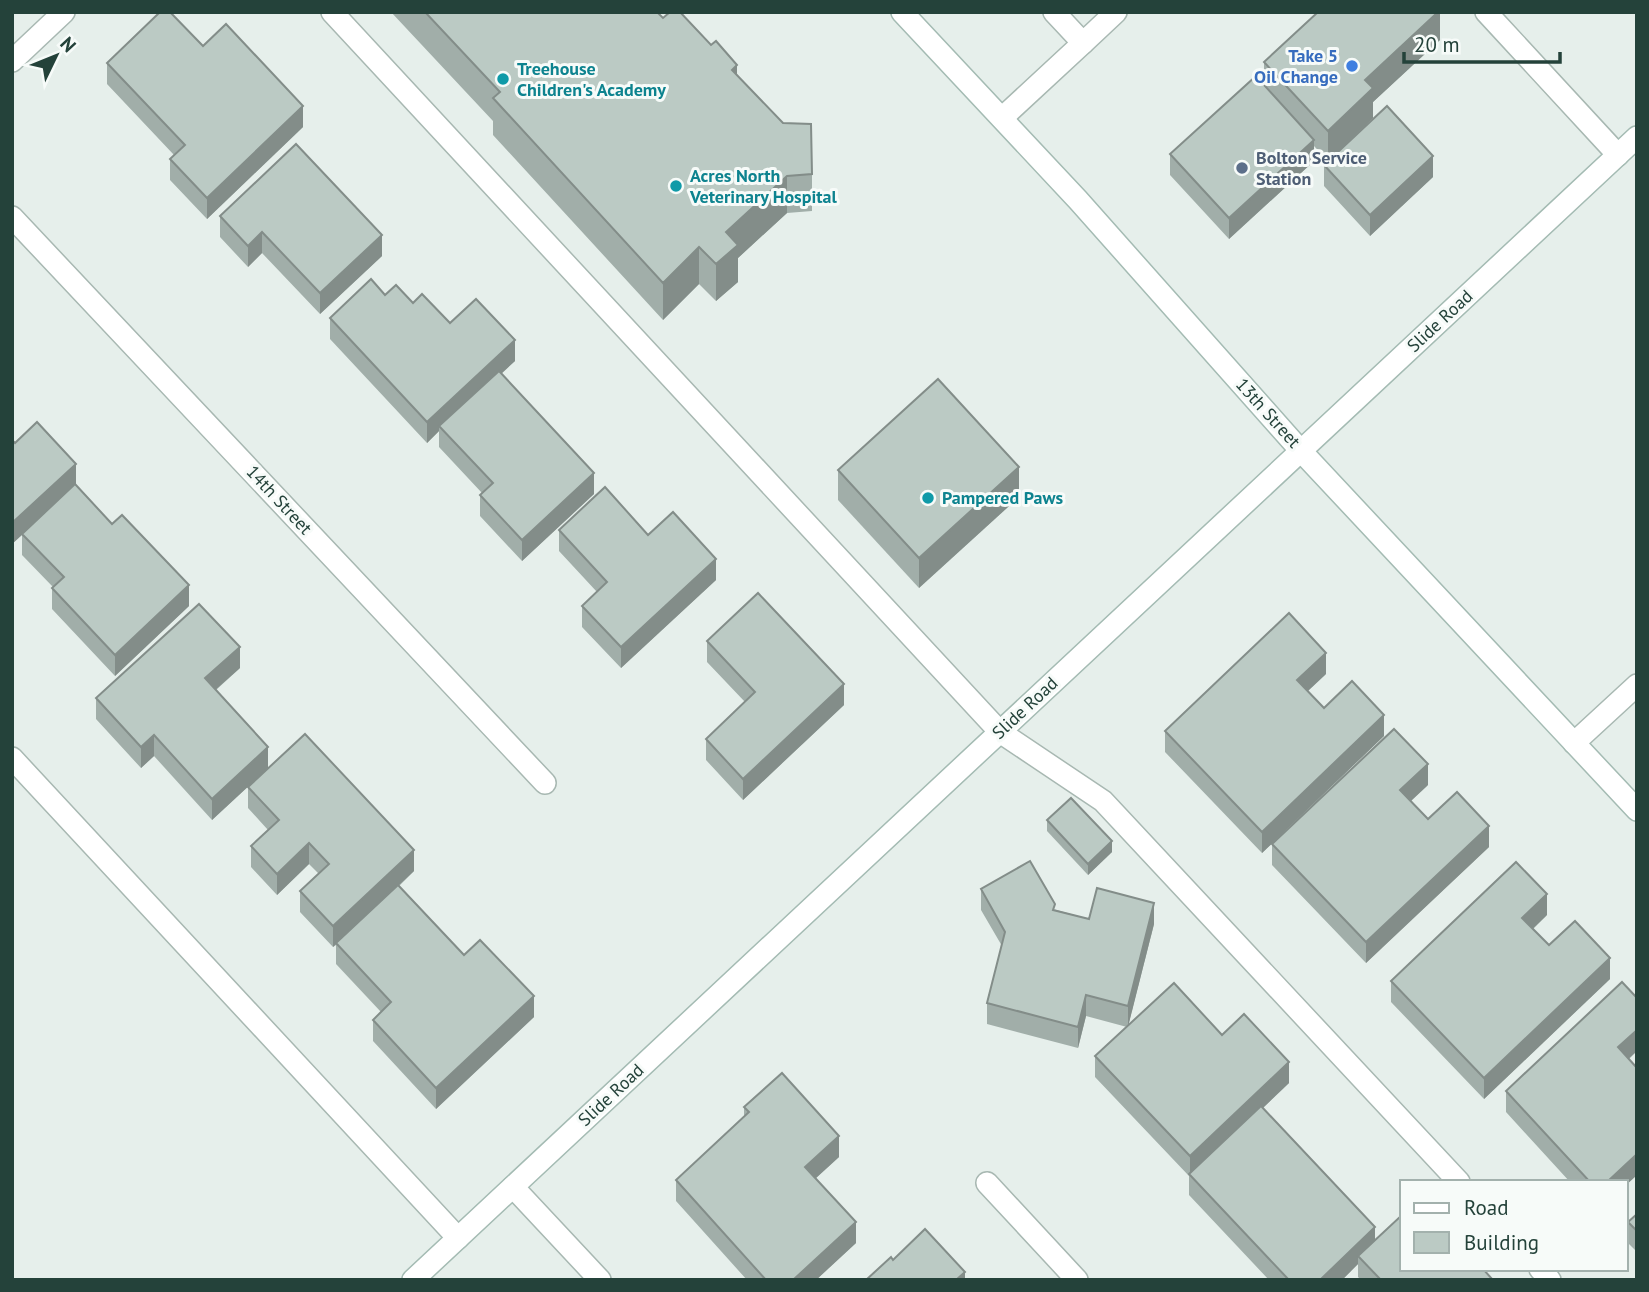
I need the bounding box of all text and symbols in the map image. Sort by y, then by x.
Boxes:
north arrow [21,21,91,91]
scale bar [1404,21,1560,65]
text: 20 m [1414,31,1460,58]
text: N [55,32,81,57]
place label: Take 5 Oil Change [1254,44,1338,88]
place label: Treehouse Children's Academy [517,57,666,101]
marker: Take 5 Oil Change [1344,58,1360,74]
marker: Treehouse Children's Academy [495,71,511,87]
place label: Bolton Service Station [1256,146,1367,190]
marker: Bolton Service Station [1234,160,1250,176]
place label: Acres North Veterinary Hospital [689,164,837,208]
marker: Acres North Veterinary Hospital [668,178,684,194]
street label: Slide Road [1402,284,1477,357]
street label: 13th Street [1231,373,1306,452]
street label: 14th Street [242,460,317,539]
place label: Pampered Paws [942,486,1063,509]
marker: Pampered Paws [920,490,936,506]
street label: Slide Road [987,671,1062,744]
street label: Slide Road [573,1058,648,1131]
legend [1400,1180,1628,1271]
text: Road [1464,1194,1508,1221]
text: Building [1464,1229,1539,1256]

